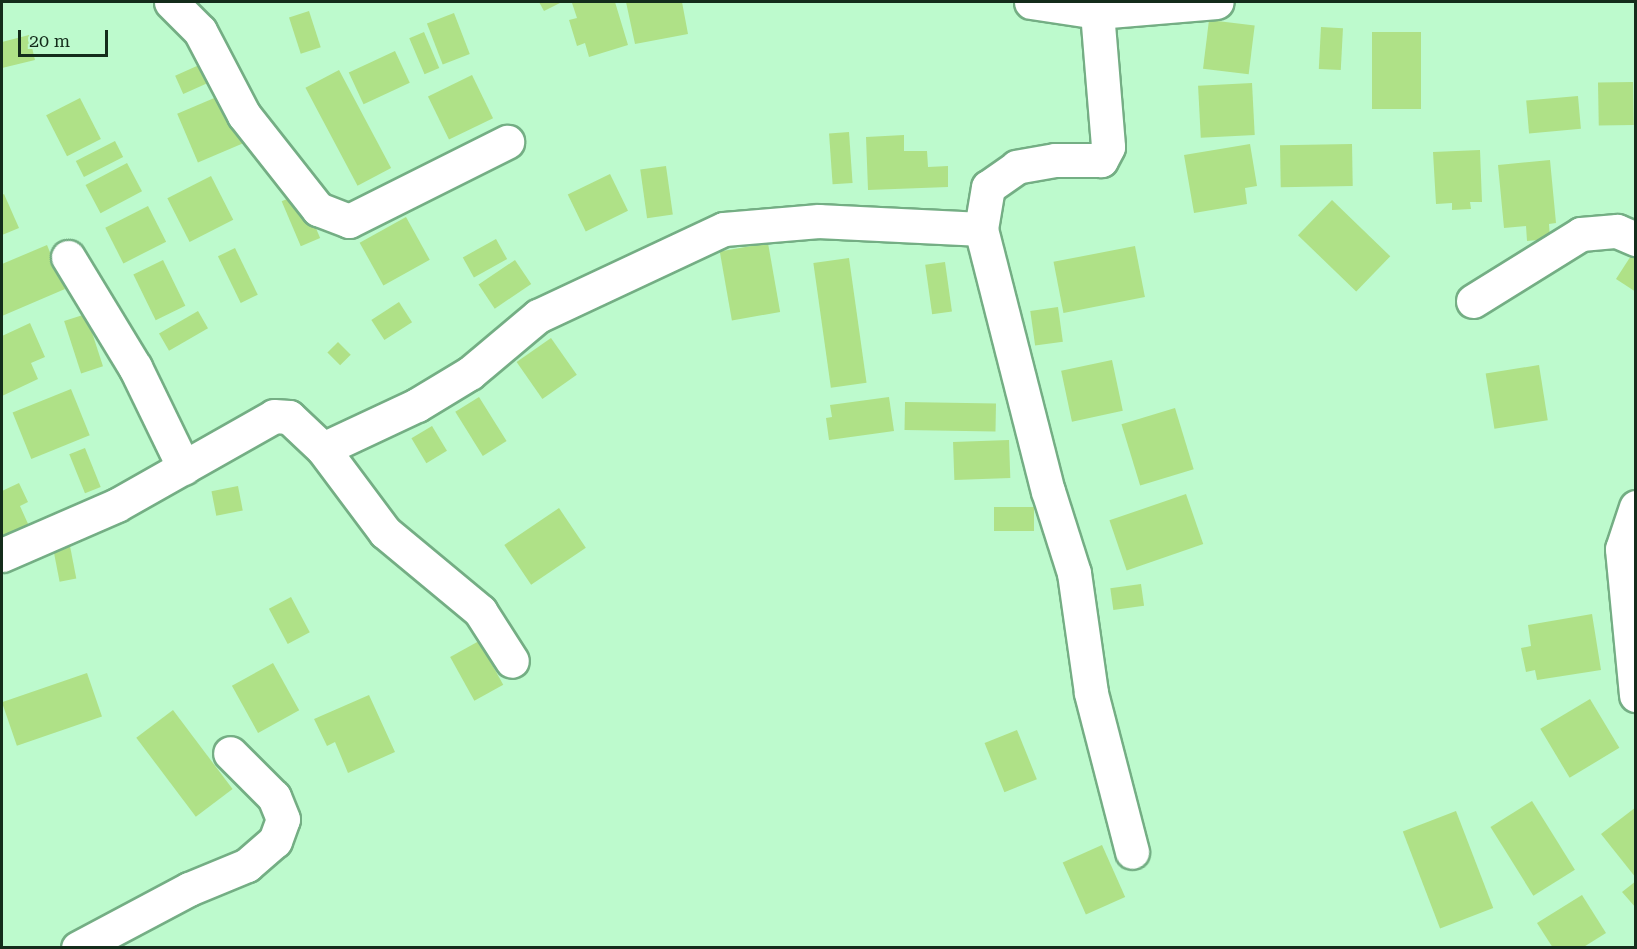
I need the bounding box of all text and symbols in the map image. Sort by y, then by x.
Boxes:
scale bar [21,18,111,56]
text: 20 m [29,30,70,51]

